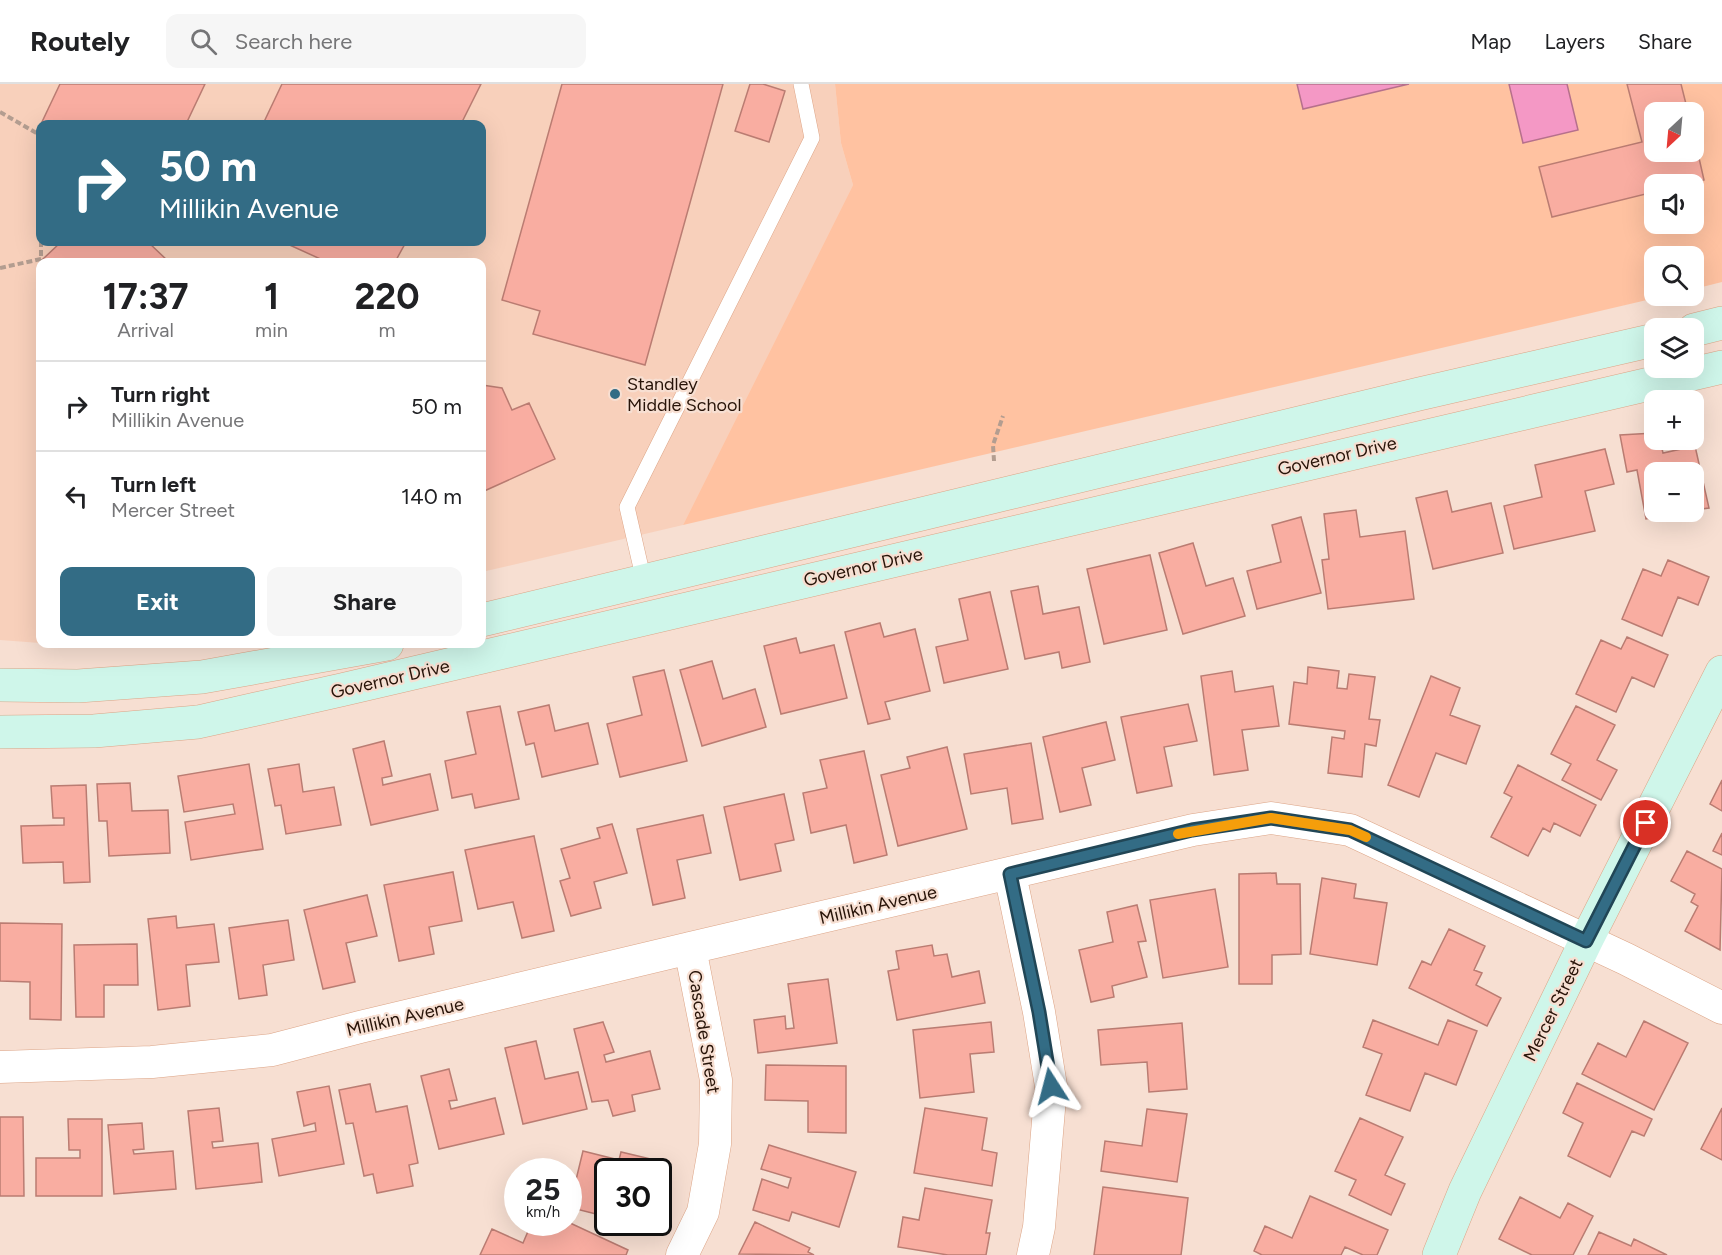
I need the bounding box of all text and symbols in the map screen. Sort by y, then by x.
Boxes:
search box [166,14,586,68]
text: Routely [30,24,130,58]
icon: search [187,25,220,58]
text: Search here [235,28,352,55]
text: Map [1471,29,1511,54]
text: Layers [1544,29,1605,54]
text: Share [1638,29,1692,54]
north arrow [1644,102,1704,162]
map controls [1644,102,1704,522]
text: 50 m [159,141,257,192]
icon: right [60,144,138,222]
button: sound [1644,174,1704,234]
text: Millikin Avenue [159,192,339,225]
button: search [1644,246,1704,306]
text: 17:37 [103,275,189,318]
text: 1 [264,275,279,318]
text: 220 [354,275,419,318]
text: Arrival [117,318,174,342]
text: min [255,318,288,342]
text: m [378,318,395,342]
button: layers [1644,318,1704,378]
place label: Standley Middle School [627,373,741,416]
text: Turn right [111,381,210,408]
marker: Standley Middle School [608,387,622,401]
icon: right [60,390,93,423]
button: + [1644,390,1704,450]
text: 50 m [411,393,462,420]
text: Millikin Avenue [111,408,244,432]
street label: Governor Drive [1275,432,1399,480]
button: − [1644,462,1704,522]
text: Turn left [111,471,197,498]
icon: left [60,480,93,513]
text: 140 m [401,483,462,510]
text: Mercer Street [111,498,235,522]
street label: Governor Drive [801,543,925,591]
button: Exit [60,567,255,636]
button: Share [267,567,462,636]
street label: Governor Drive [328,655,452,703]
pin [1620,797,1671,848]
icon: arrive [1629,806,1662,839]
street label: Millikin Avenue [817,881,939,929]
street label: Mercer Street [1519,955,1587,1065]
street label: Cascade Street [683,969,725,1095]
street label: Millikin Avenue [344,993,466,1041]
position arrow [1019,1054,1083,1118]
speed limit sign: 30 [594,1158,672,1236]
text: 25 [526,1171,560,1208]
text: km/h [526,1203,560,1221]

